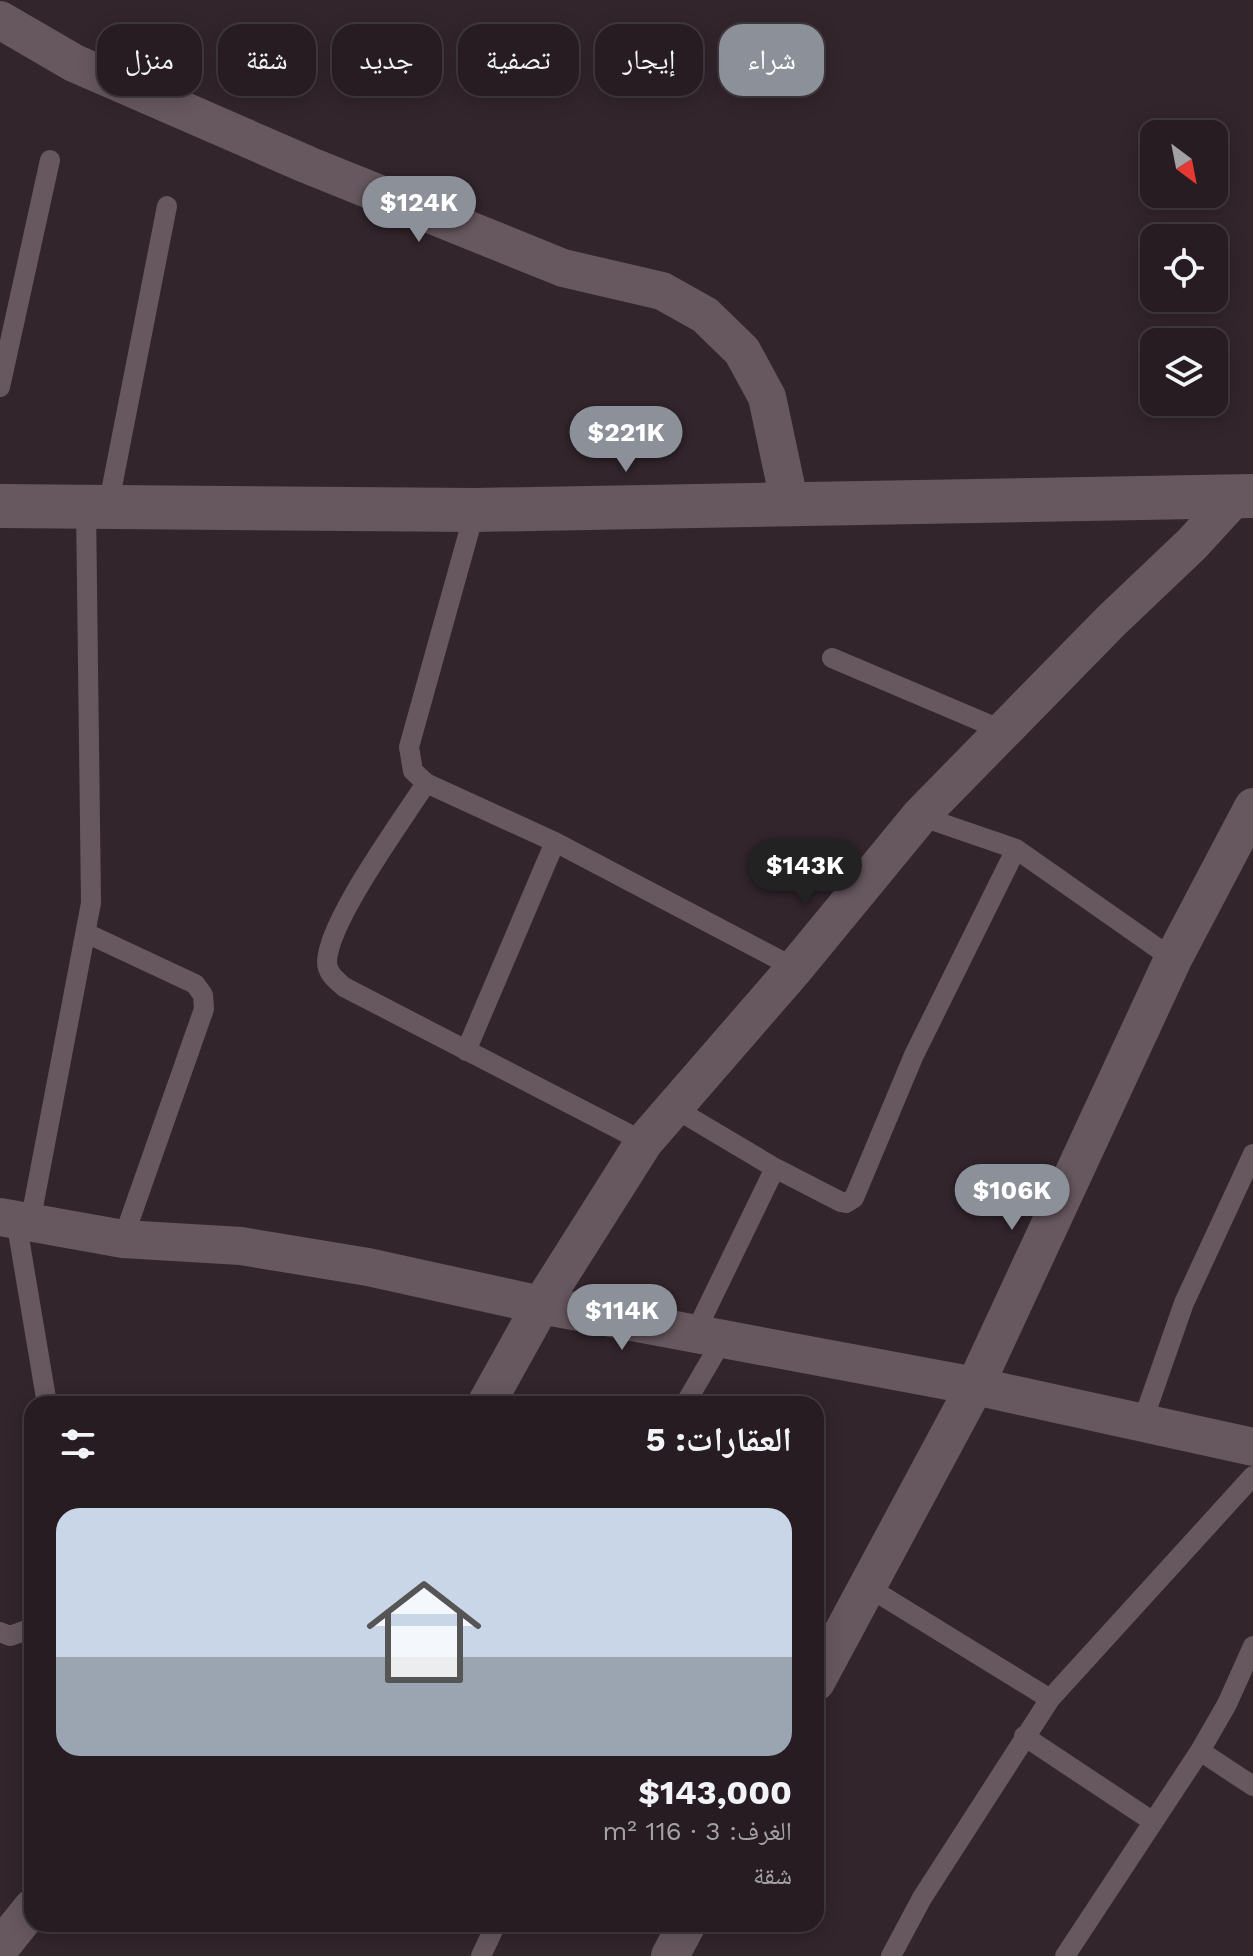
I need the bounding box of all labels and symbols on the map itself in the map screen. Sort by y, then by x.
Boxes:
north arrow [1140,120,1228,208]
pin: $124K [363,176,475,244]
pin: $221K [570,406,682,474]
pin: $143K [749,839,861,907]
pin: $106K [956,1164,1068,1232]
pin: $114K [566,1284,678,1352]

